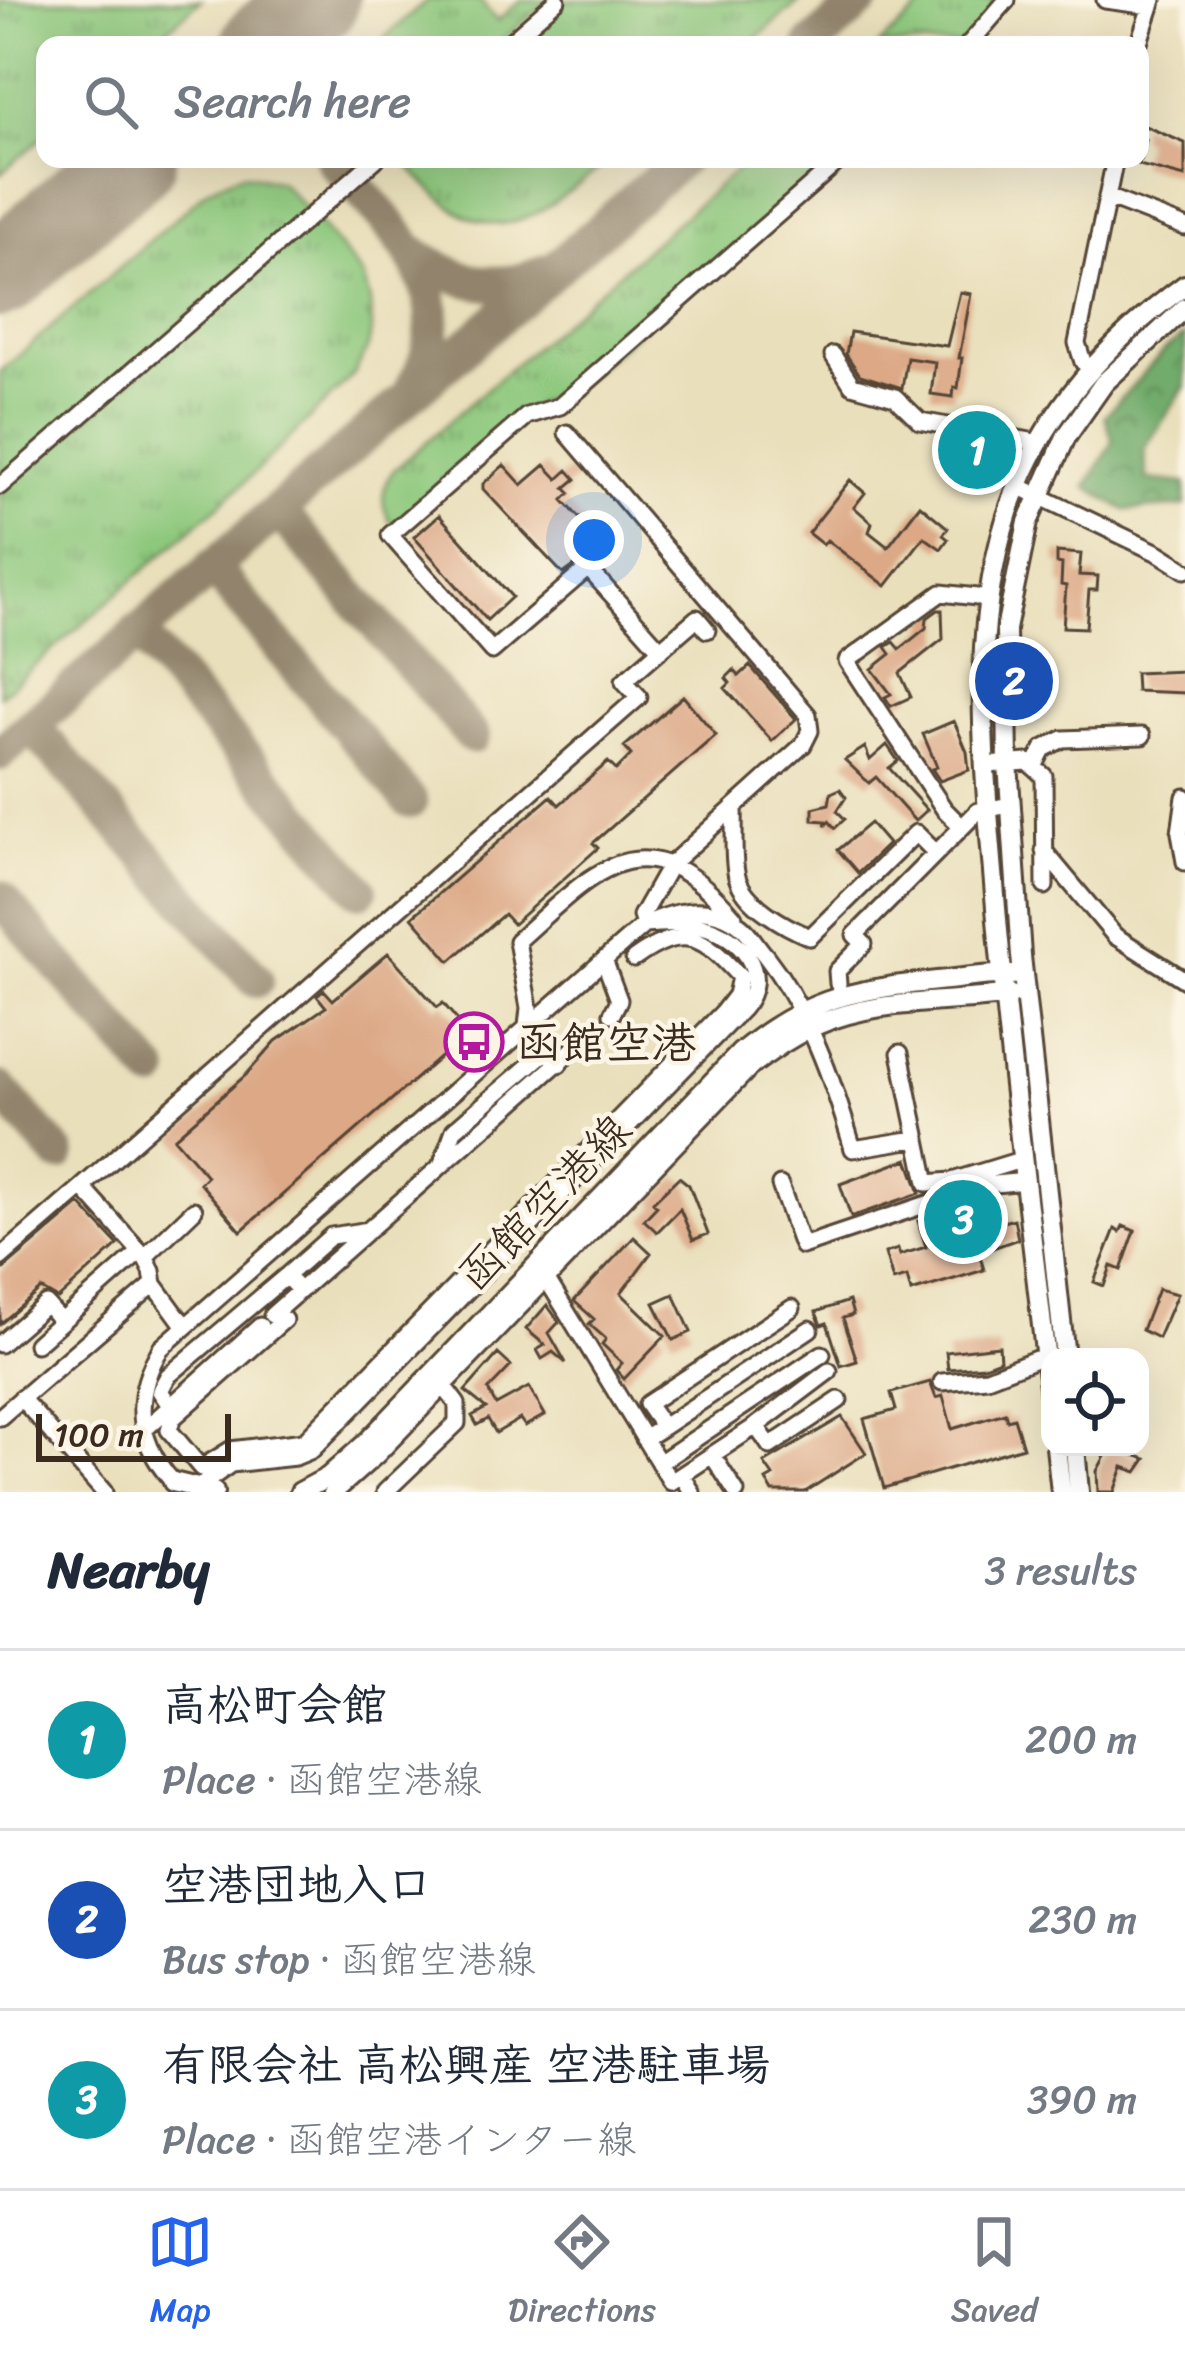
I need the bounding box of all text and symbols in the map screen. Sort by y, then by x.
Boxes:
search box [36,36,1149,168]
text: Search here [174,62,411,142]
icon: search [78,69,144,135]
pin: 1 [938,405,1016,495]
your location [564,510,624,570]
pin: 2 [975,636,1053,726]
place label: 函館空港 [516,1003,696,1083]
bus stop icon: 函館空港 [443,1011,505,1073]
street label: 函館空港線 [438,1094,652,1311]
pin: 3 [924,1174,1002,1264]
map controls [1041,1348,1149,1456]
button: locate [1041,1348,1149,1456]
text: 100 m [54,1406,144,1464]
scale bar [36,1408,231,1461]
text: Nearby [48,1525,209,1615]
text: 3 results [984,1536,1137,1605]
text: 高松町会館 [162,1665,387,1745]
text: 1 [79,1705,95,1774]
text: 200 m [1025,1705,1137,1774]
text: Place · 函館空港線 [162,1745,482,1814]
text: 空港団地入口 [162,1845,432,1925]
text: 2 [76,1885,98,1954]
text: 230 m [1028,1885,1137,1954]
text: Bus stop · 函館空港線 [162,1925,535,1994]
text: 有限会社 高松興産 空港駐車場 [162,2025,770,2105]
text: 3 [76,2065,98,2134]
text: 390 m [1027,2065,1137,2134]
text: Place · 函館空港インター線 [162,2105,636,2174]
tab: Map [147,2209,213,2339]
tab: Directions [508,2209,656,2339]
tab: Saved [951,2209,1038,2339]

